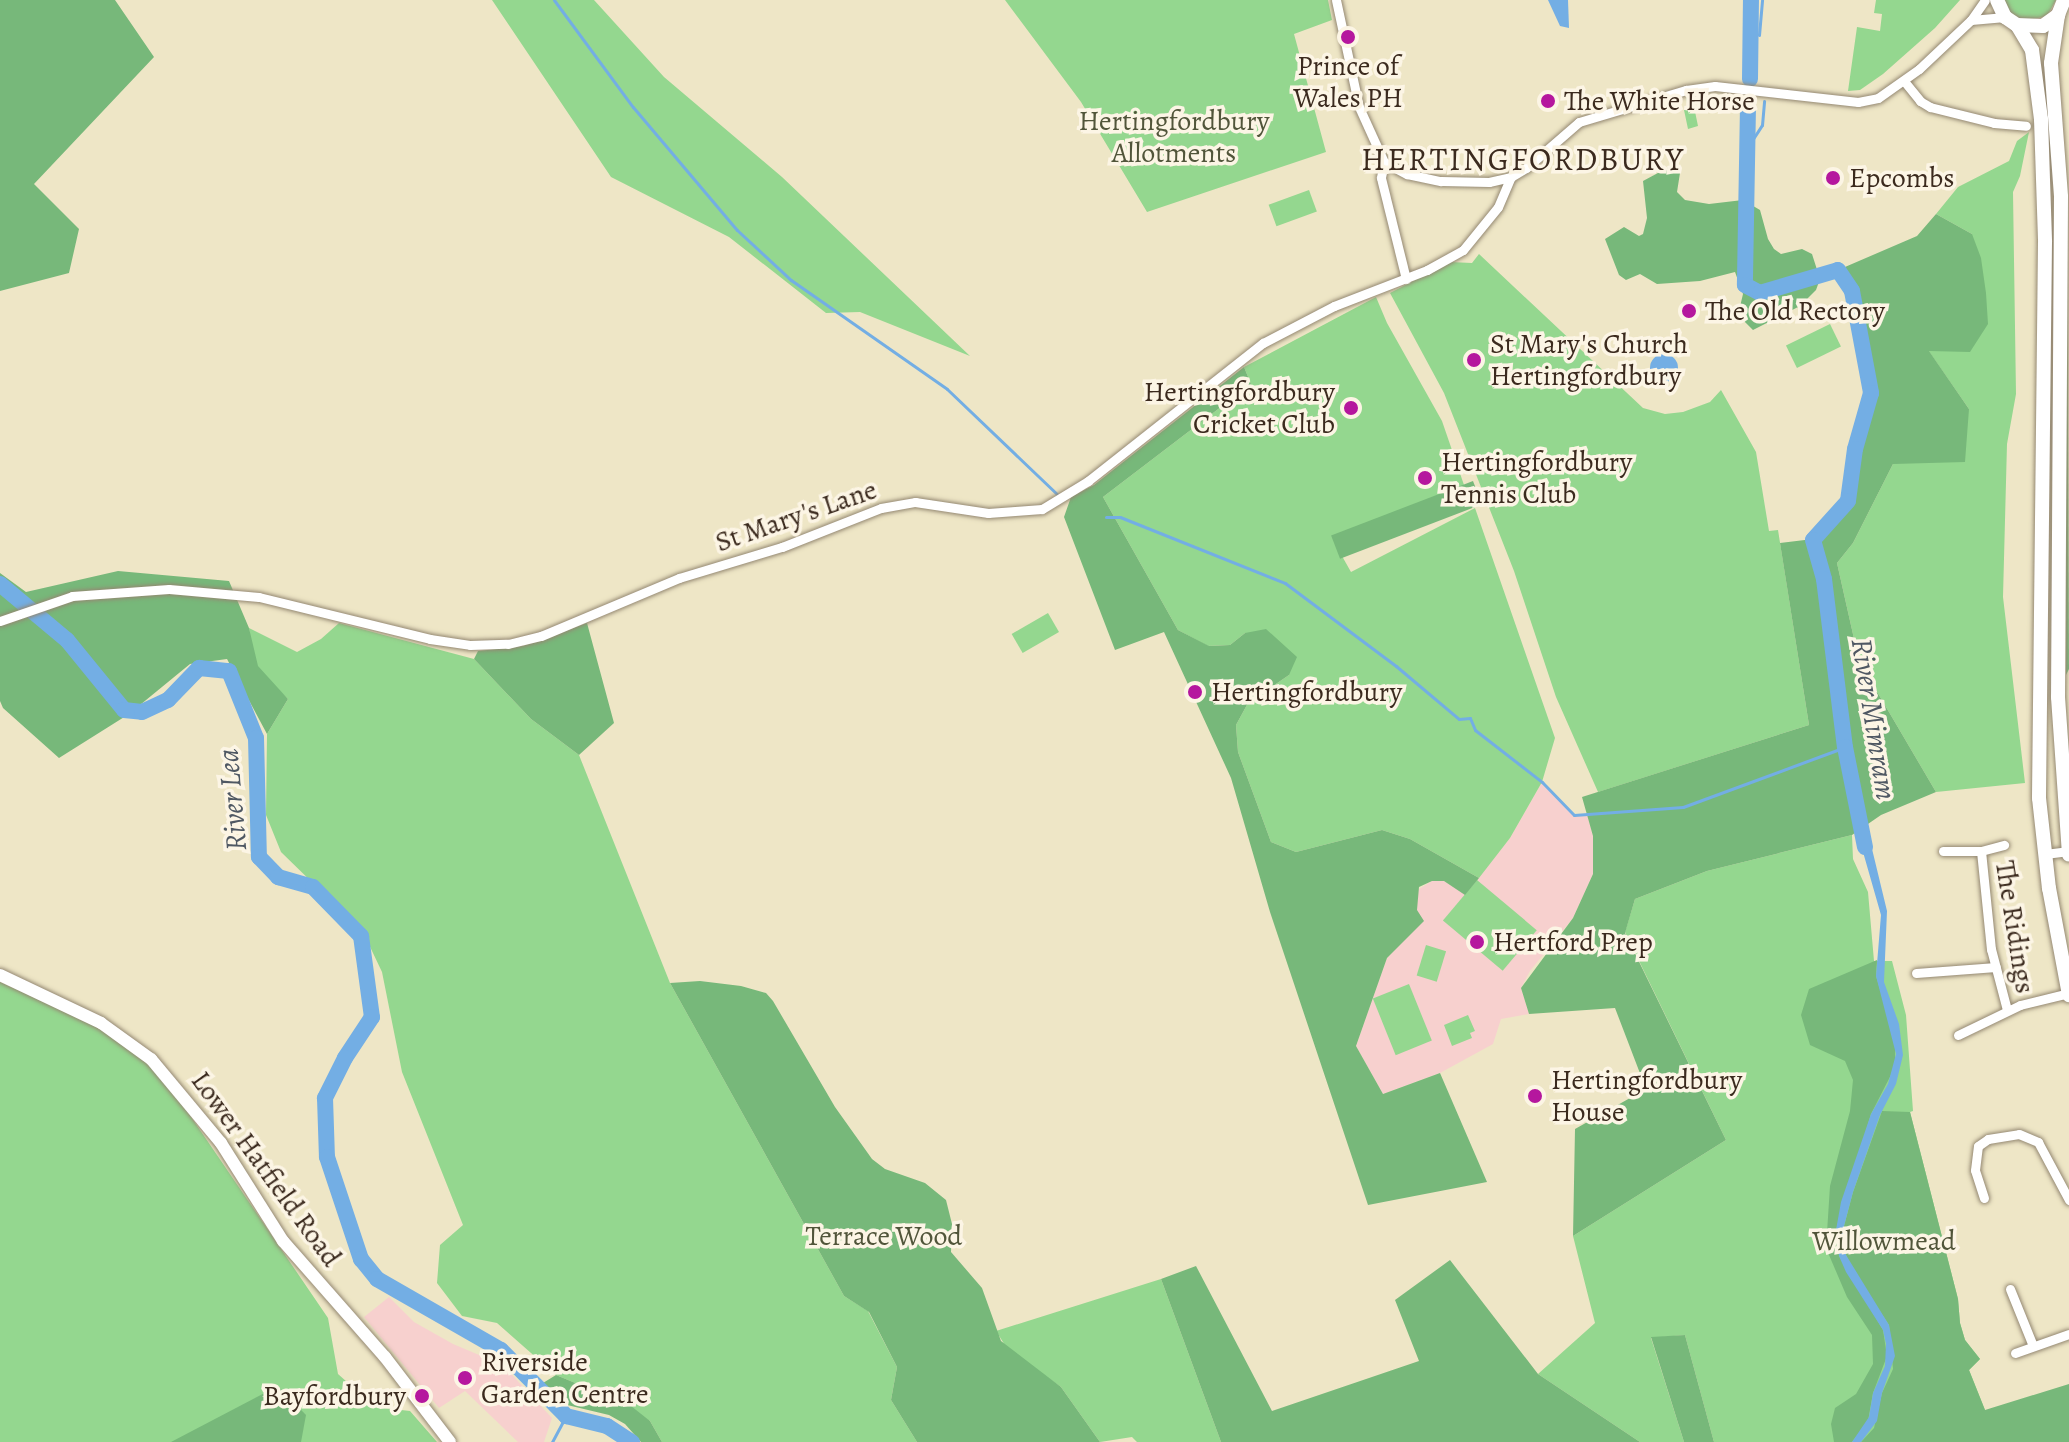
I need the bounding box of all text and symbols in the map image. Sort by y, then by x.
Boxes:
marker: Prince of Wales PH [1339,28,1357,46]
place label: Prince of Wales PH [1293,49,1403,115]
place label: The White Horse [1564,84,1755,118]
marker: The White Horse [1539,92,1557,110]
park label: Hertingfordbury Allotments [1078,104,1270,170]
district label: HERTINGFORDBURY [1361,140,1685,178]
place label: Epcombs [1849,161,1955,195]
marker: Epcombs [1824,169,1842,187]
place label: The Old Rectory [1705,294,1885,328]
marker: The Old Rectory [1680,302,1698,320]
place label: St Mary's Church Hertingfordbury [1490,327,1688,393]
marker: St Mary's Church Hertingfordbury [1465,351,1483,369]
place label: Hertingfordbury Cricket Club [1144,375,1335,441]
marker: Hertingfordbury Cricket Club [1342,399,1360,417]
place label: Hertingfordbury Tennis Club [1441,445,1632,511]
marker: Hertingfordbury Tennis Club [1416,469,1434,487]
street label: St Mary's Lane [711,473,881,559]
water label: River Mimram [1843,635,1905,803]
place label: Hertingfordbury [1211,675,1402,709]
marker: Hertingfordbury [1186,683,1204,701]
water label: River Lea [210,747,254,853]
street label: The Ridings [1988,858,2042,996]
place label: Hertford Prep [1493,925,1653,959]
marker: Hertford Prep [1468,933,1486,951]
place label: Hertingfordbury House [1551,1063,1742,1129]
street label: Lower Hatfield Road [184,1065,348,1273]
marker: Hertingfordbury House [1526,1087,1544,1105]
park label: Terrace Wood [806,1219,962,1253]
park label: Willowmead [1812,1224,1956,1258]
place label: Riverside Garden Centre [481,1345,648,1411]
marker: Riverside Garden Centre [456,1369,474,1387]
place label: Bayfordbury [263,1379,406,1413]
marker: Bayfordbury [413,1387,431,1405]

